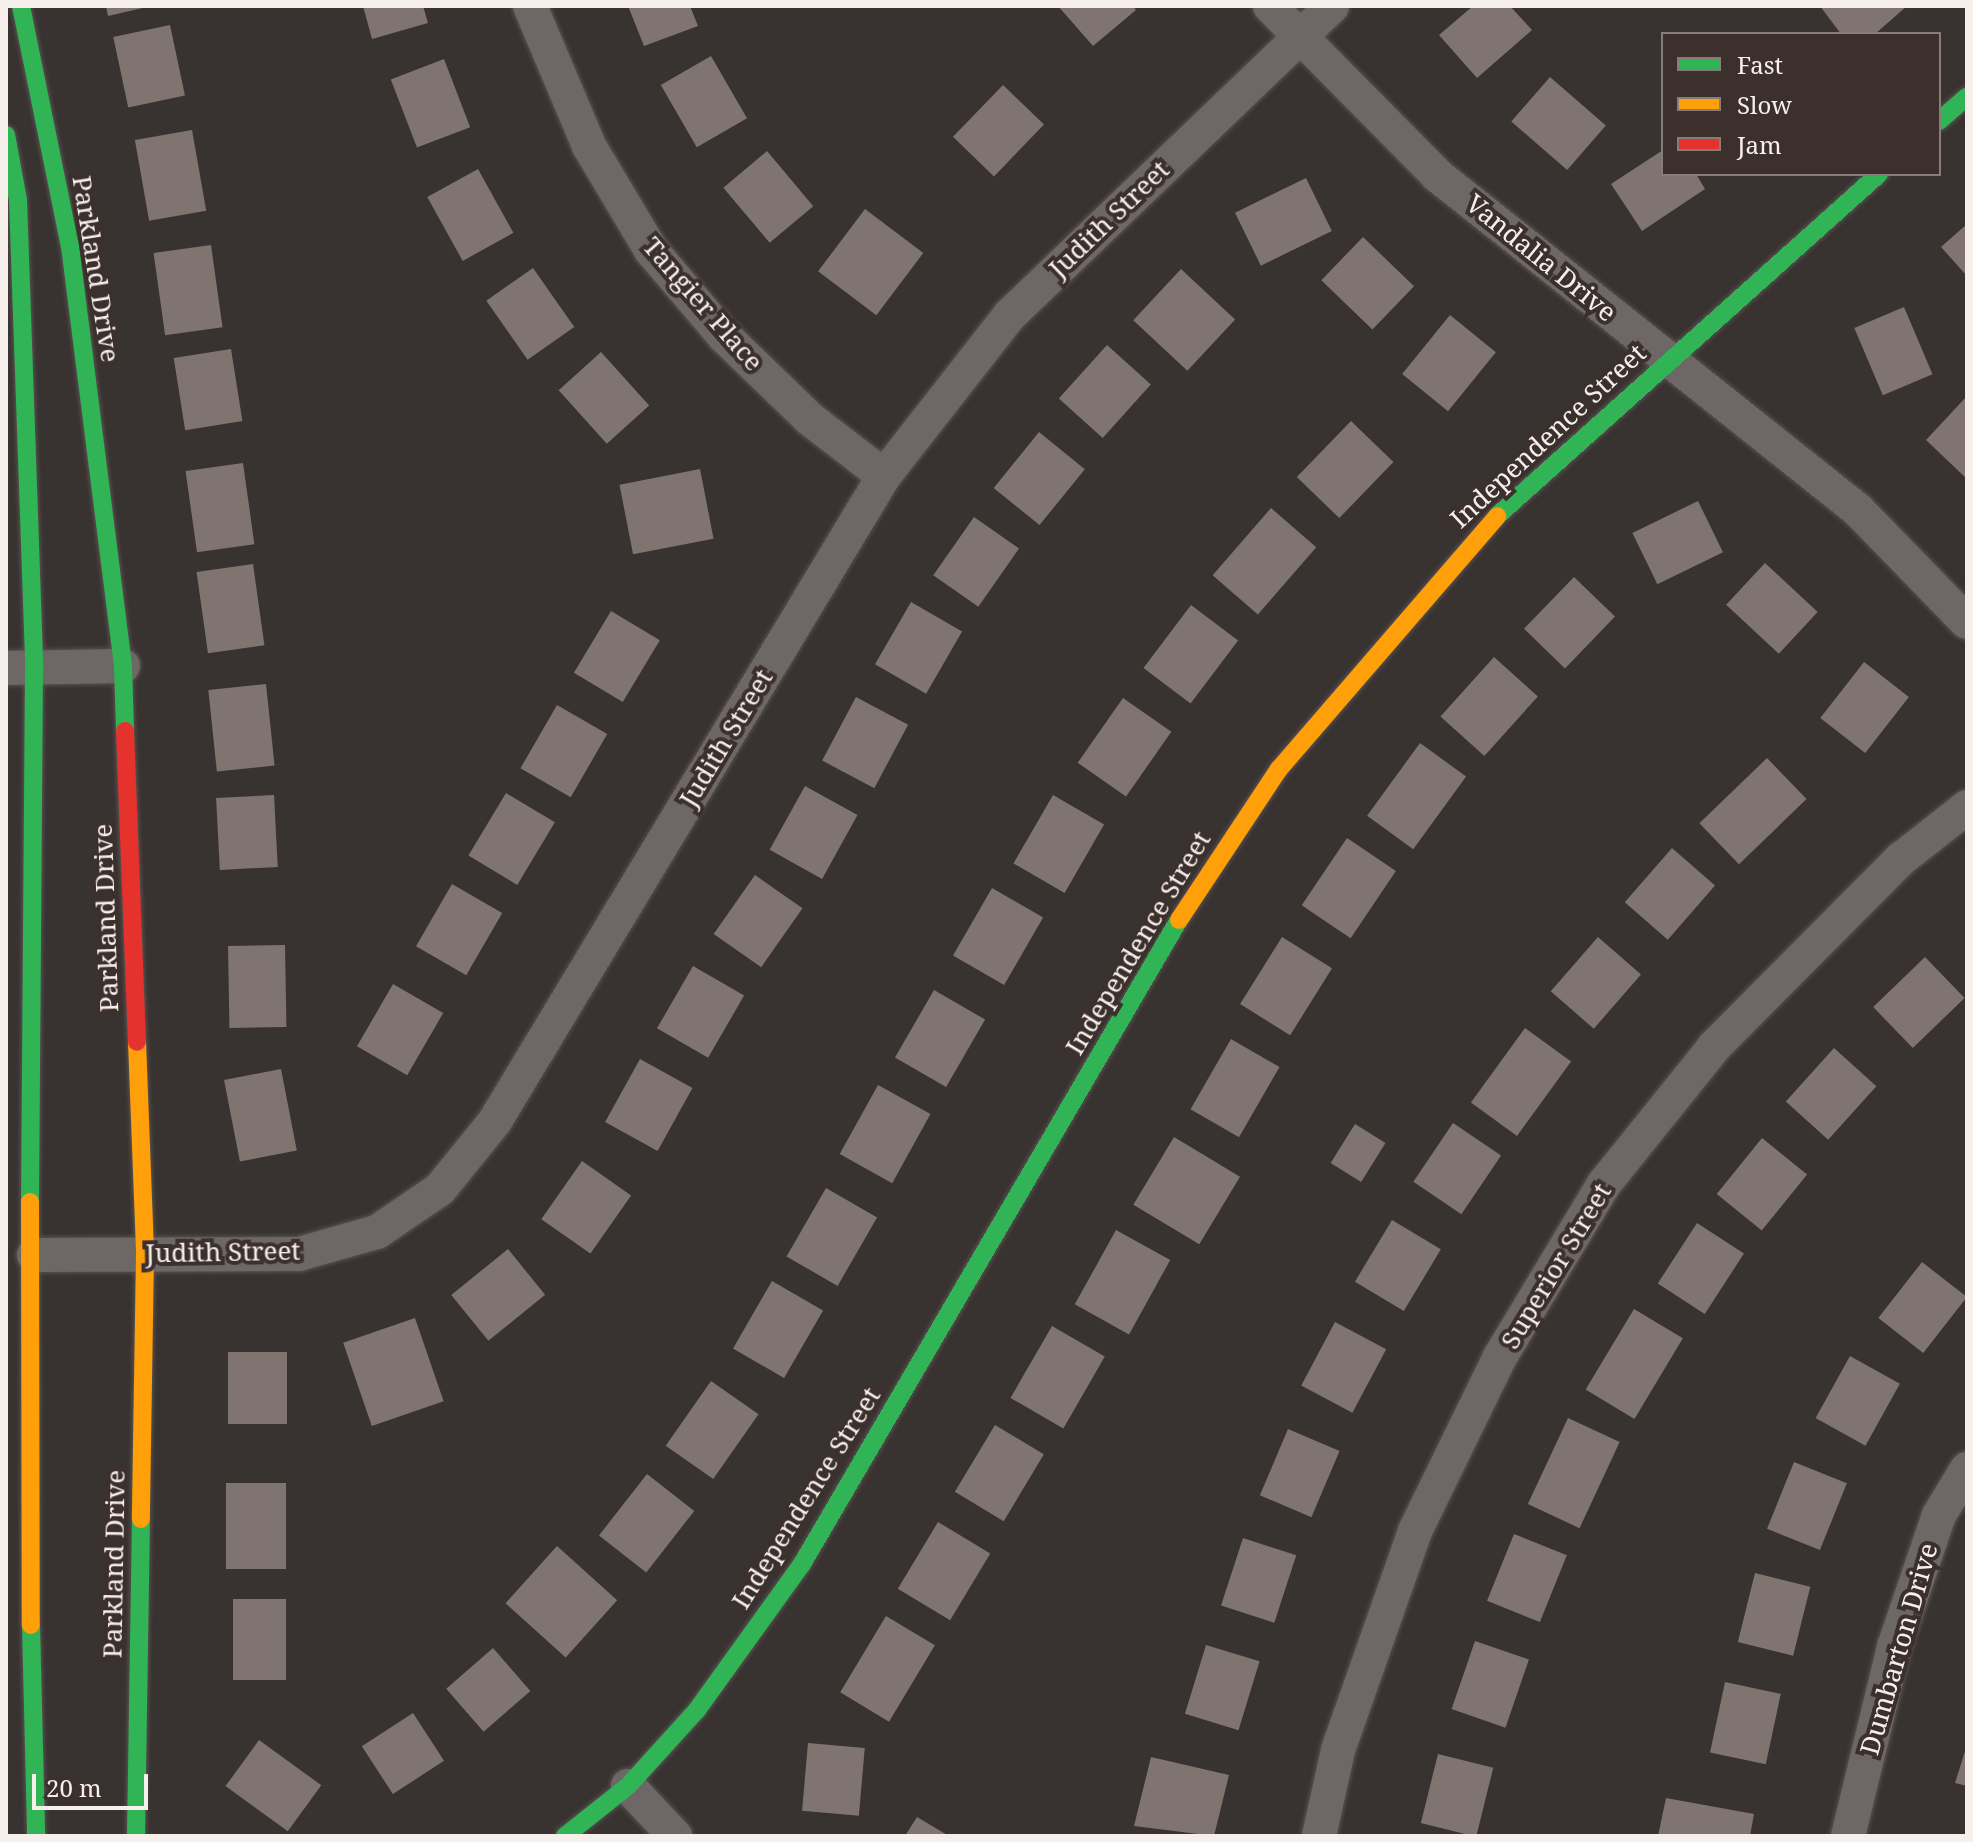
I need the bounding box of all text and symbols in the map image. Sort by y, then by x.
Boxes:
legend [1661,32,1941,176]
text: Fast [1737,48,1783,81]
text: Slow [1737,88,1792,121]
text: Jam [1737,128,1782,161]
street label: Judith Street [1042,154,1176,284]
street label: Parkland Drive [66,174,126,364]
street label: Vandalia Drive [1460,188,1622,328]
street label: Tangier Place [636,231,770,377]
street label: Independence Street [1444,337,1652,535]
street label: Judith Street [673,664,779,812]
street label: Parkland Drive [87,823,125,1013]
street label: Independence Street [1059,825,1217,1061]
street label: Superior Street [1494,1178,1618,1354]
street label: Judith Street [145,1235,301,1269]
street label: Independence Street [725,1381,887,1615]
street label: Parkland Drive [97,1470,131,1658]
street label: Dumbarton Drive [1854,1539,1944,1759]
scale bar [36,1758,152,1808]
text: 20 m [46,1771,102,1804]

